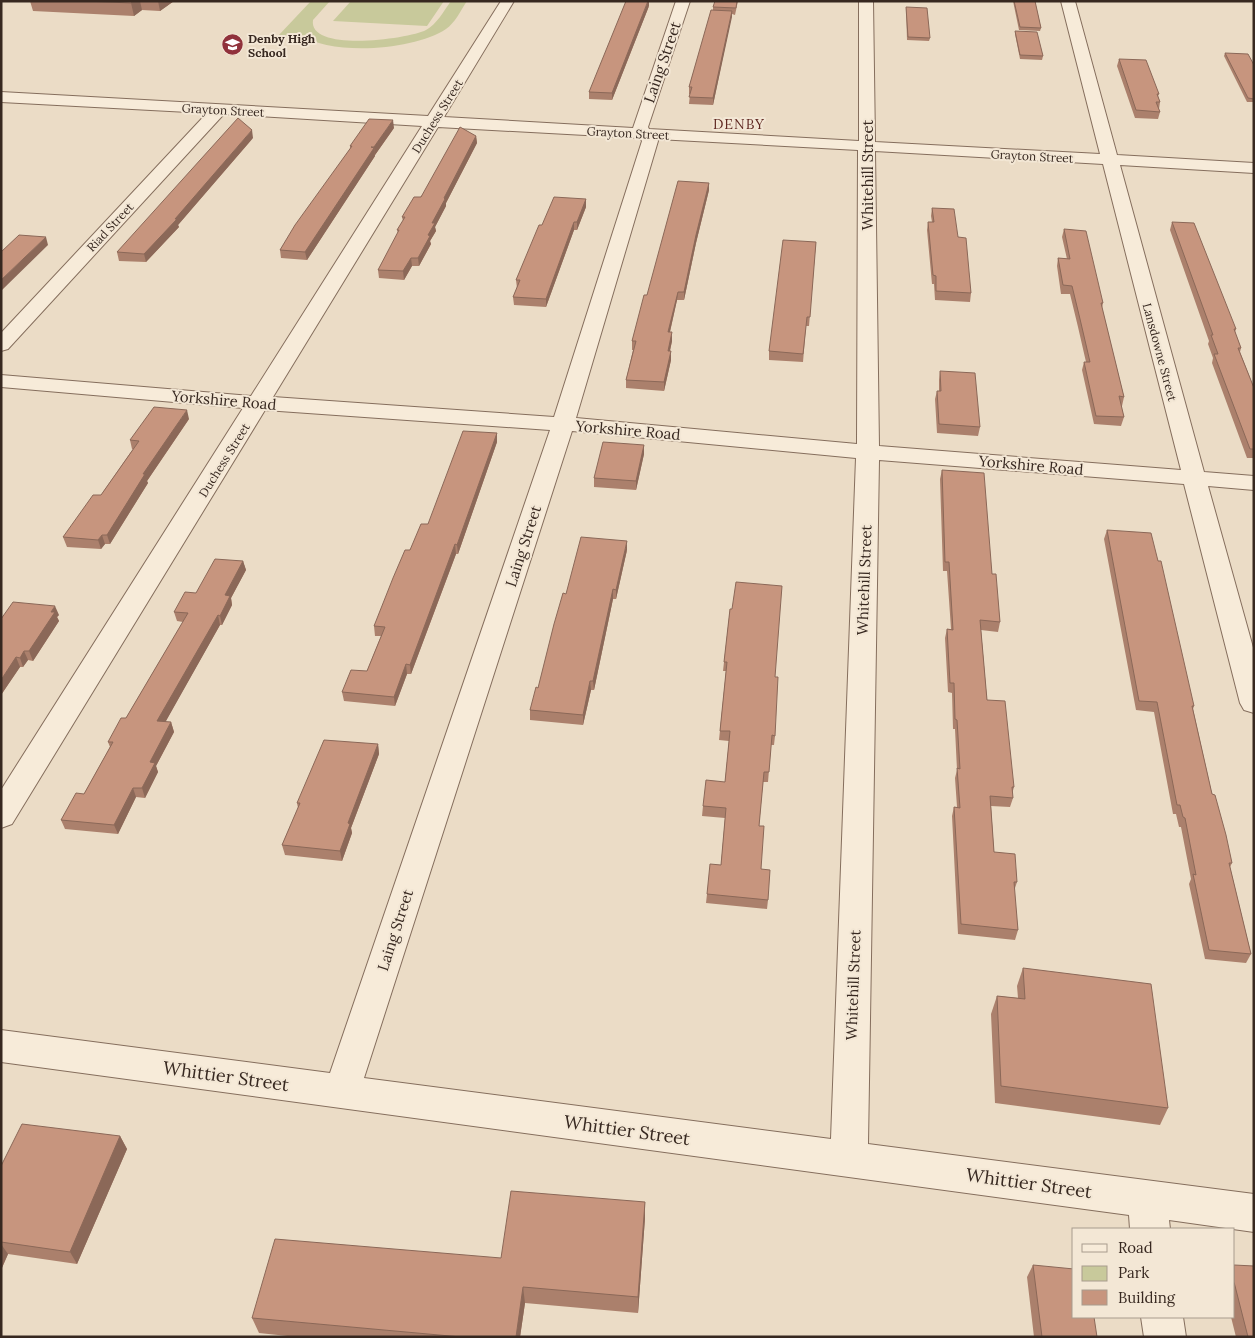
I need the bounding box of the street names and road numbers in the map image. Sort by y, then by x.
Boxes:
street label: Laing Street [639,19,685,105]
street label: Duchess Street [408,76,466,156]
street label: Grayton Street [181,100,265,120]
street label: Whitehill Street [858,120,877,230]
street label: Grayton Street [586,123,670,143]
street label: Grayton Street [990,146,1074,166]
street label: Riad Street [84,199,137,255]
street label: Lansdowne Street [1140,301,1180,403]
street label: Yorkshire Road [170,386,277,414]
street label: Yorkshire Road [574,416,681,444]
street label: Duchess Street [195,420,253,500]
street label: Yorkshire Road [977,451,1084,479]
street label: Laing Street [501,503,545,589]
street label: Whitehill Street [853,524,875,636]
street label: Laing Street [373,887,417,973]
street label: Whitehill Street [842,929,864,1041]
street label: Whittier Street [162,1056,290,1096]
street label: Whittier Street [563,1110,691,1150]
street label: Whittier Street [965,1163,1093,1203]

